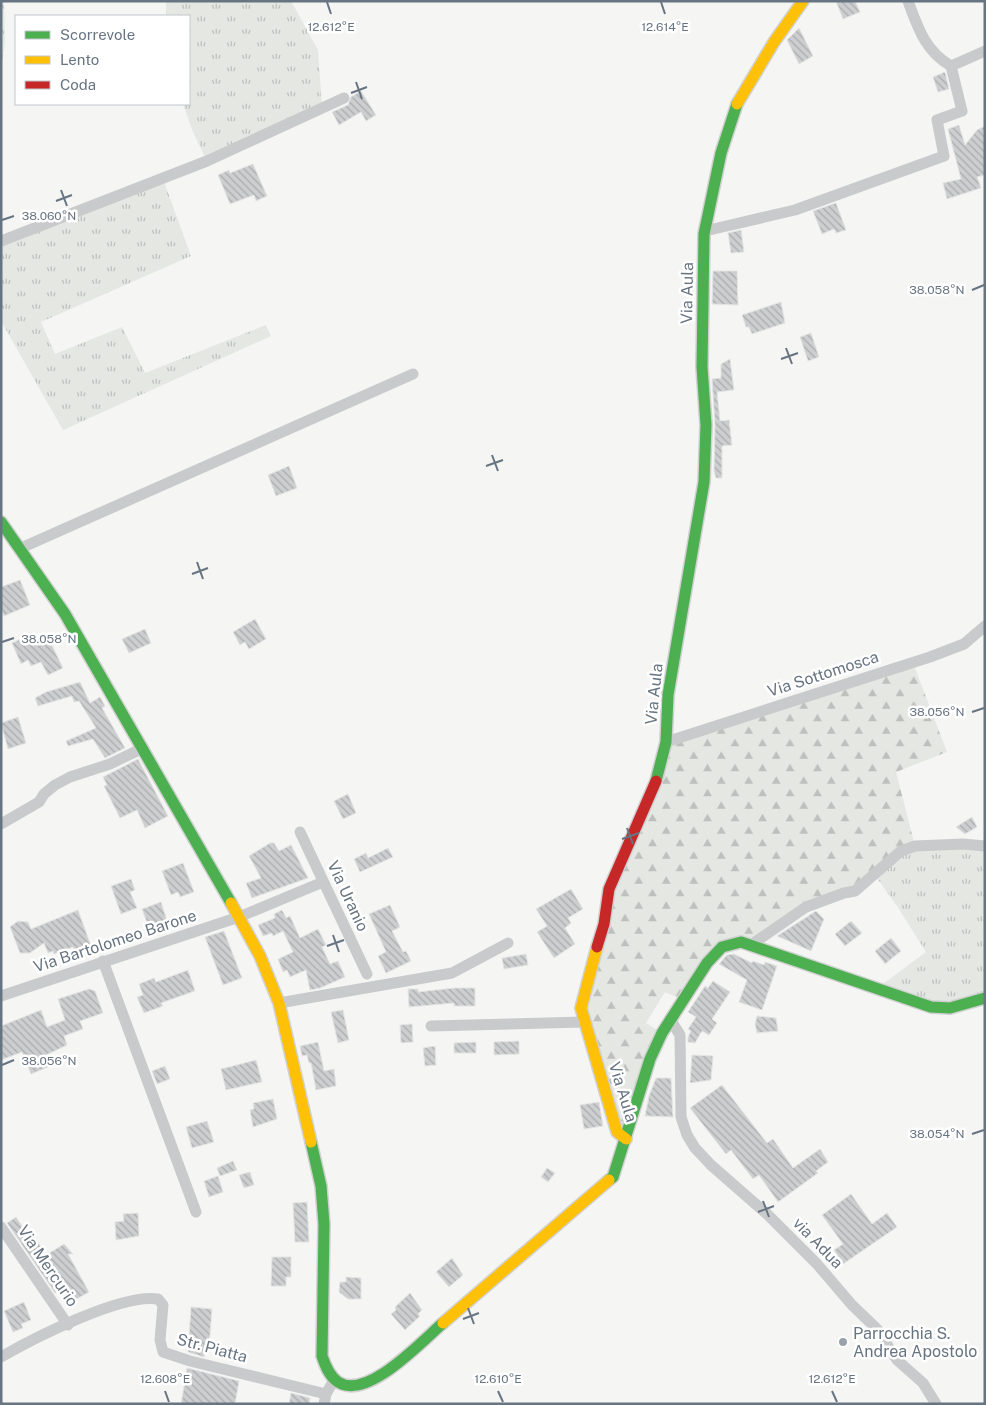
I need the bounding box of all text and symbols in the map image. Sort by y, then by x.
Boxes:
legend [15,15,190,105]
text: 12.612°E [307,20,355,34]
text: 12.614°E [641,20,689,34]
text: Scorrevole [60,26,135,43]
text: Lento [60,51,99,68]
text: Coda [60,76,96,93]
text: 38.060°N [22,209,76,223]
street label: Via Aula [677,262,697,324]
text: 38.058°N [909,283,965,297]
text: 38.058°N [21,632,77,646]
street label: Via Sottomosca [765,647,881,701]
street label: Via Aula [641,662,667,726]
text: 38.056°N [909,705,965,719]
street label: Via Uranio [323,858,373,934]
street label: Via Bartolomeo Barone [31,906,199,976]
text: 38.056°N [21,1054,77,1068]
street label: Via Aula [605,1060,641,1124]
text: 38.054°N [909,1127,965,1141]
street label: via Adua [789,1214,847,1272]
street label: Via Mercurio [14,1222,82,1310]
place label: Parrocchia S. Andrea Apostolo [853,1324,977,1361]
street label: Str. Piatta [175,1329,249,1367]
marker: Parrocchia S. Andrea Apostolo [837,1336,849,1348]
text: 12.608°E [140,1372,190,1386]
text: 12.610°E [474,1372,522,1386]
text: 12.612°E [808,1372,856,1386]

